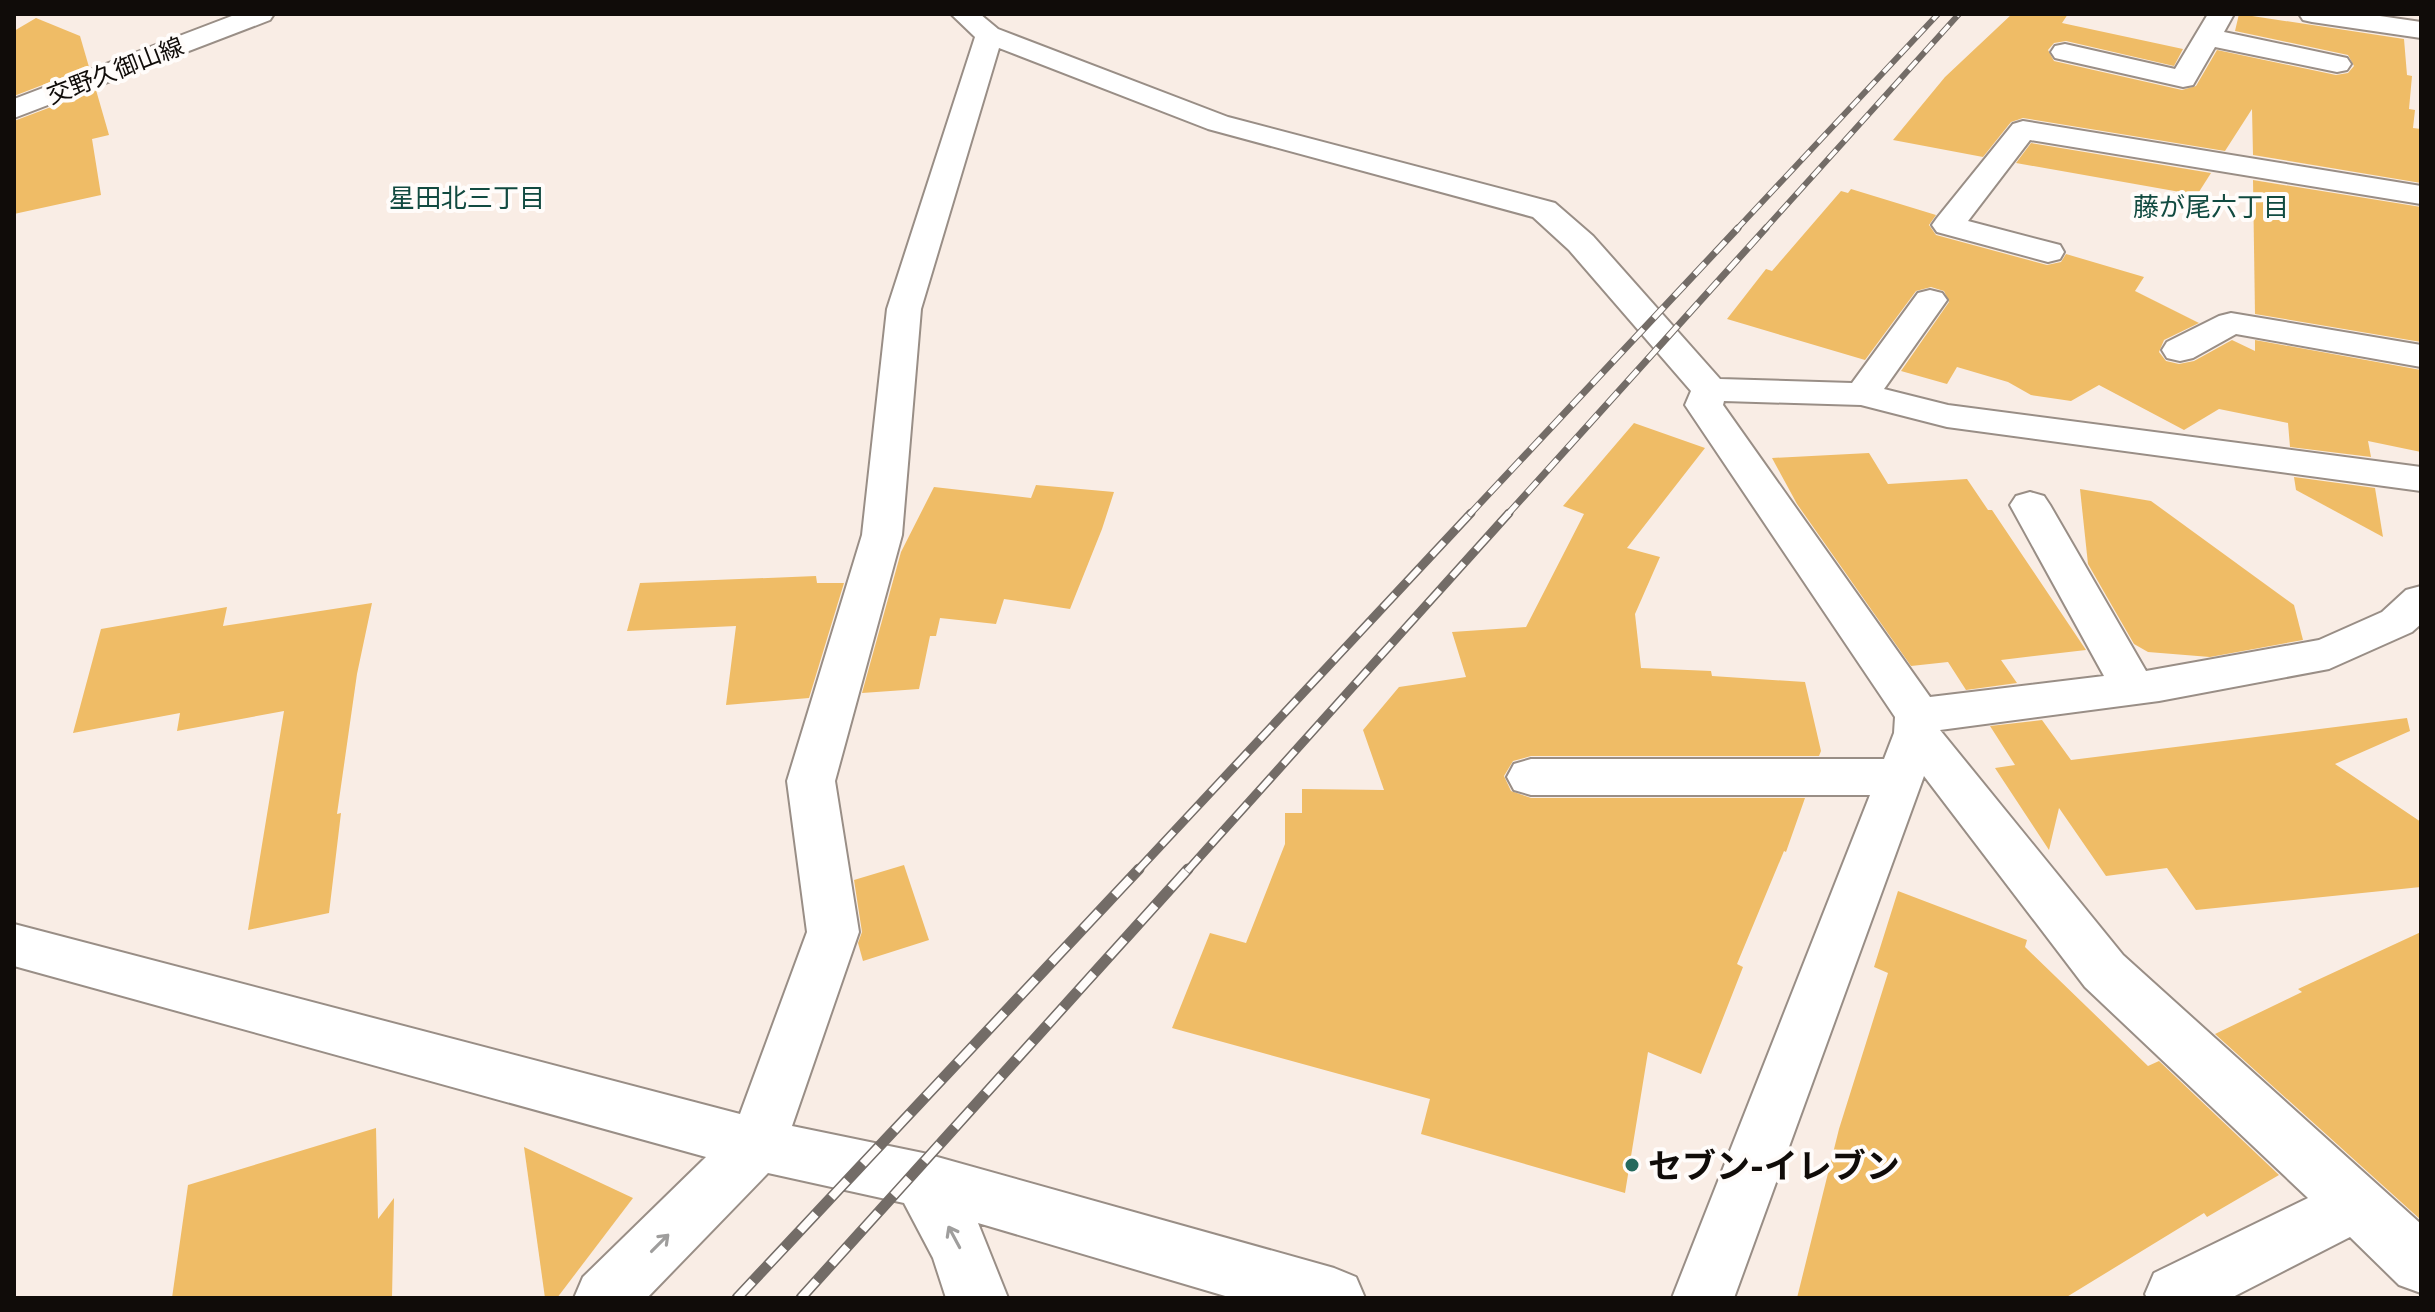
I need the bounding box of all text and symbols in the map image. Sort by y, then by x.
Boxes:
street label: 交野久御山線 [41,27,189,113]
district label: 星田北三丁目 [389,178,545,217]
district label: 藤が尾六丁目 [2133,187,2289,226]
place label: セブン-イレブン [1648,1139,1900,1191]
marker: セブン-イレブン [1623,1156,1641,1174]
one-way arrow [945,1226,961,1250]
one-way arrow [650,1233,670,1252]

